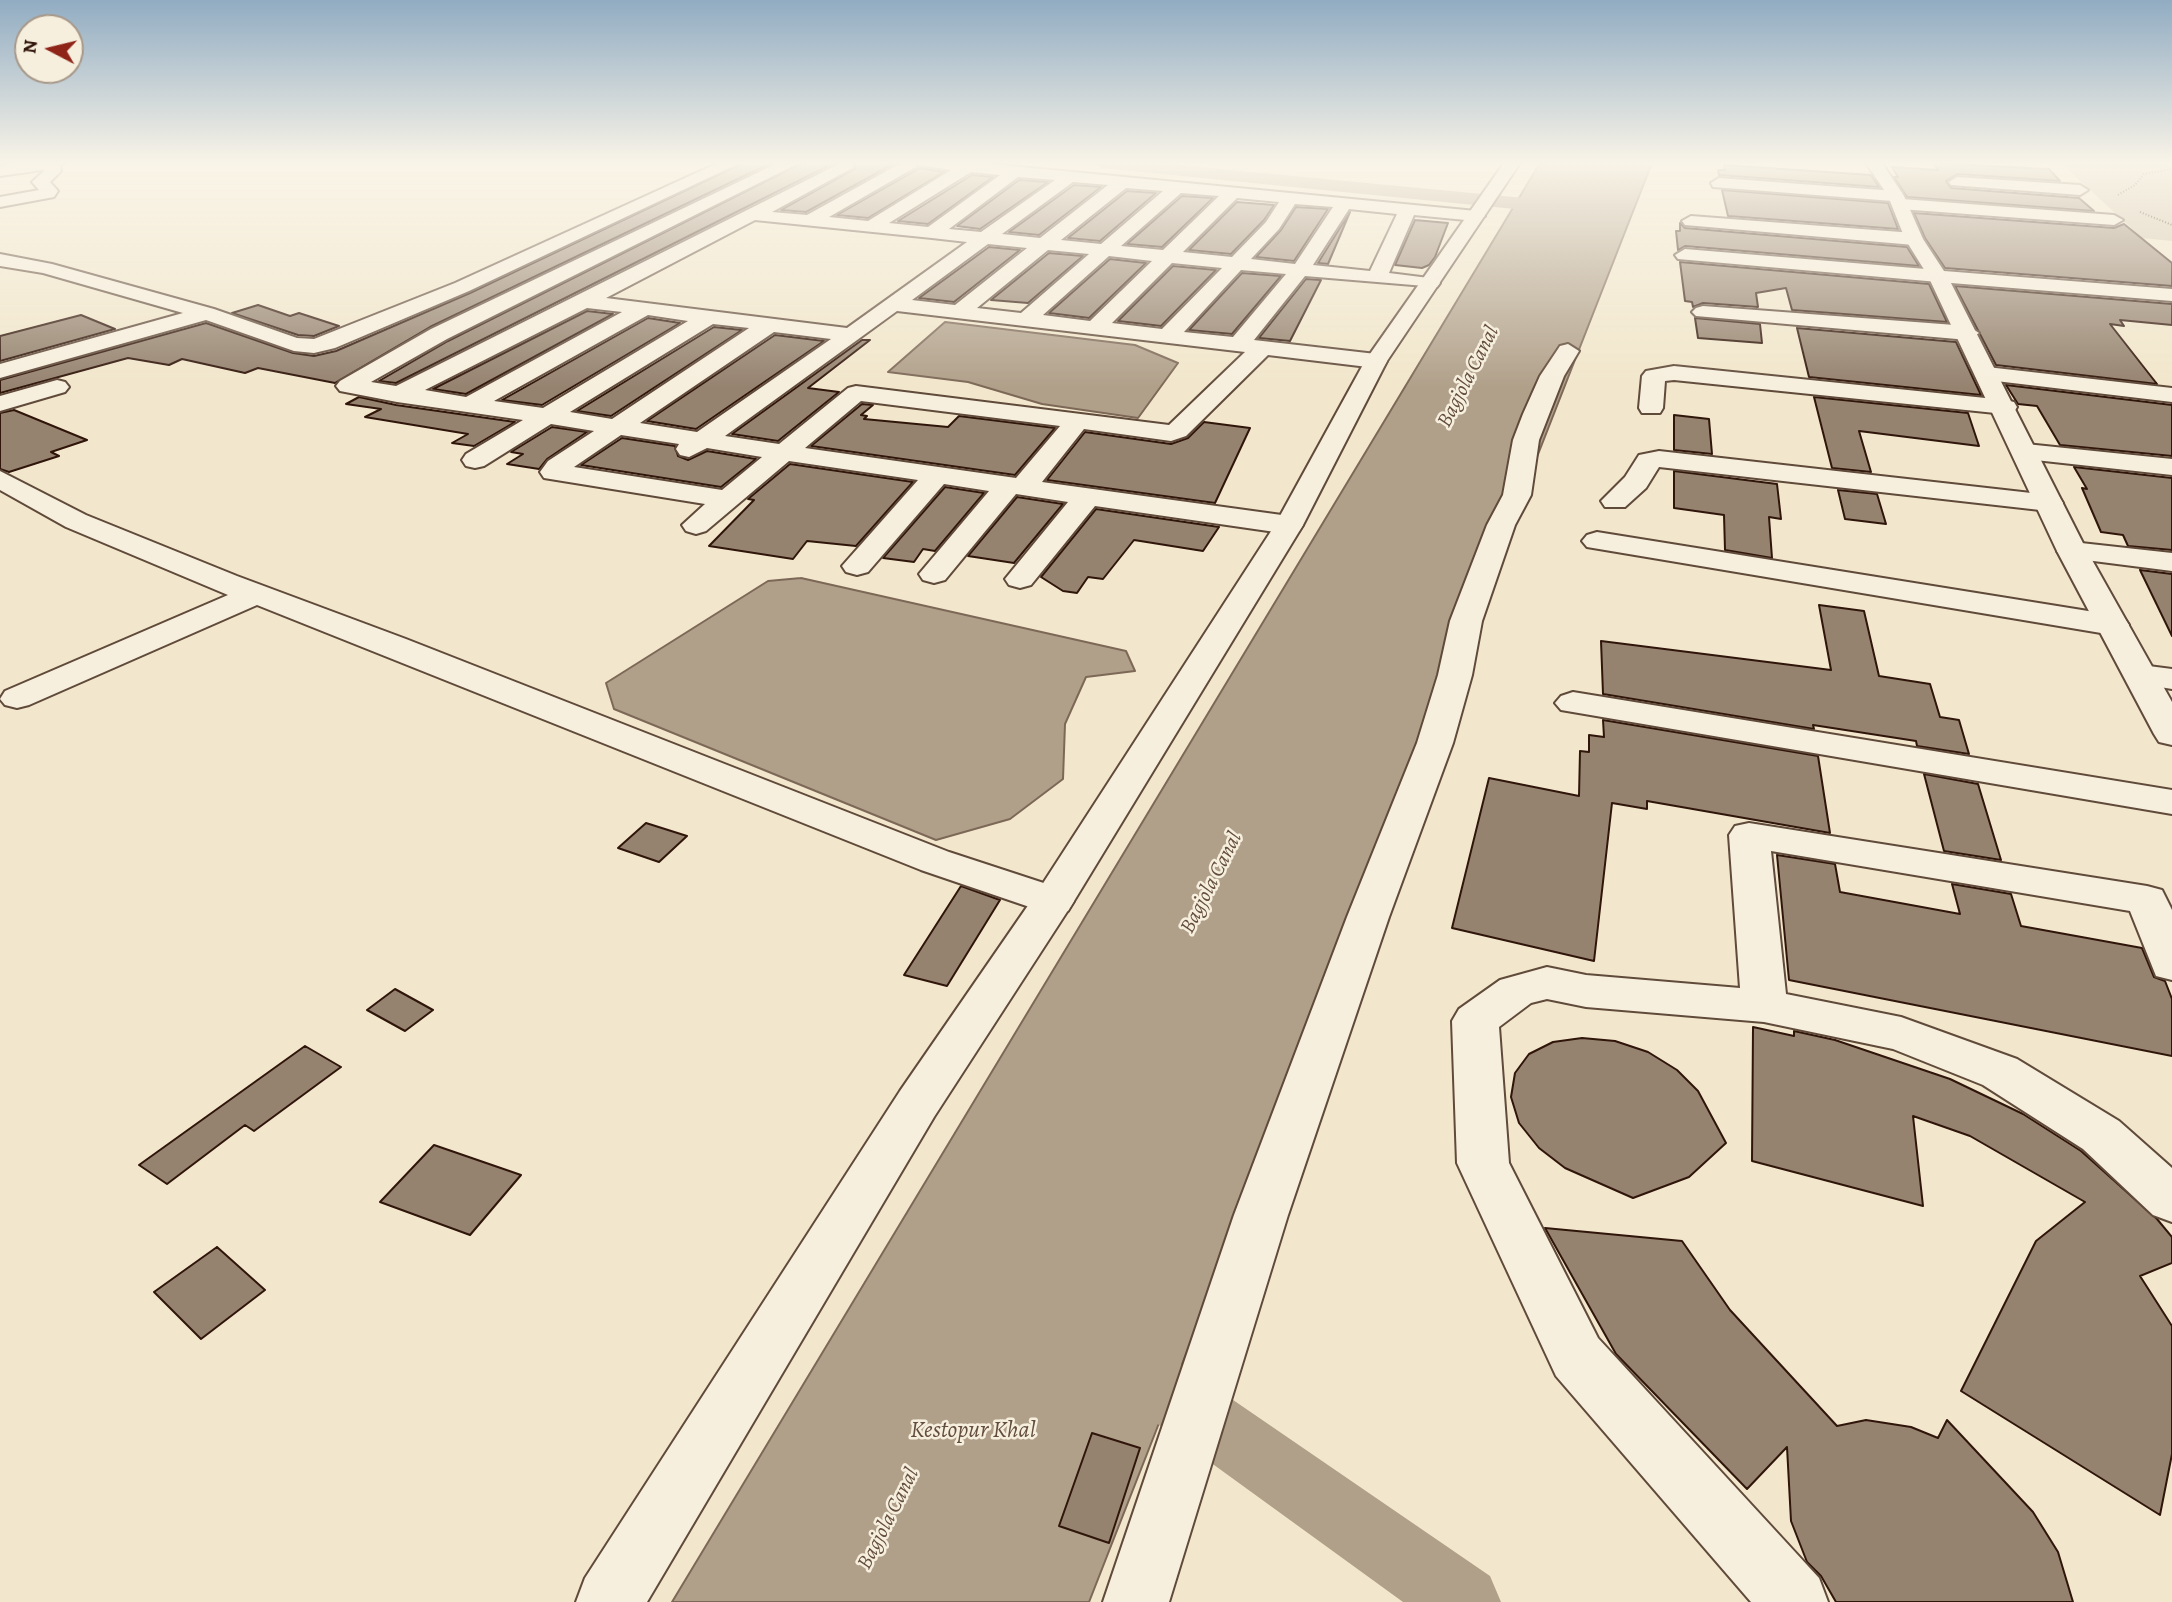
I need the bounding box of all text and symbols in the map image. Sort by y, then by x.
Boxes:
north arrow [14,14,84,84]
text: N [16,38,44,55]
water label: Bagjola Canal [1433,322,1505,432]
water label: Bagjola Canal [1176,828,1248,938]
water label: Kestopur Khal [910,1417,1036,1445]
water label: Bagjola Canal [853,1464,925,1574]

